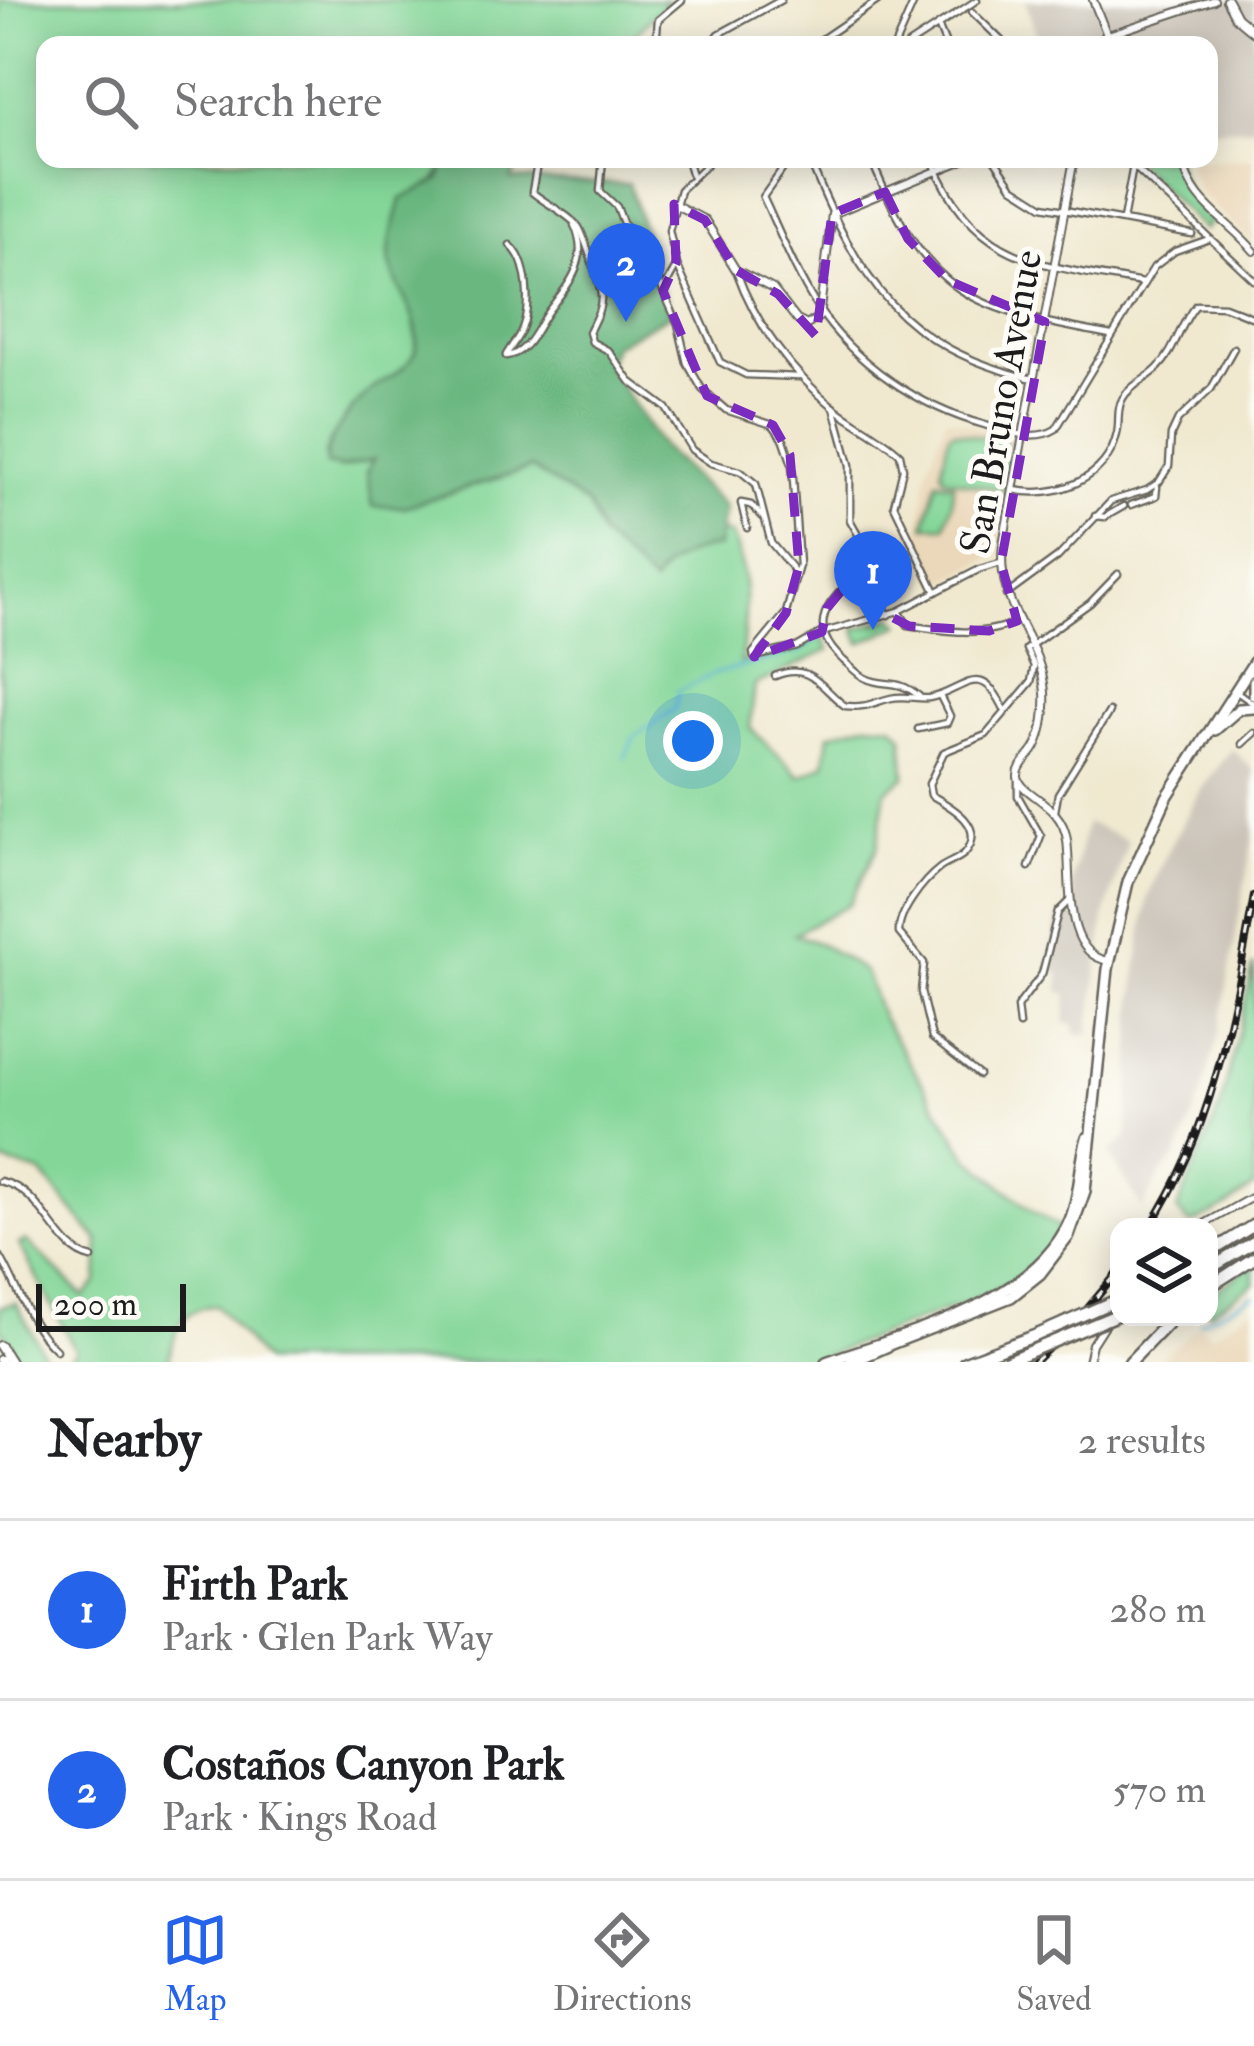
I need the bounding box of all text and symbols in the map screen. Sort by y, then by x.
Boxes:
search box [36,36,1218,168]
icon: search [78,69,144,135]
text: Search here [174,74,382,130]
pin: 2 [587,223,665,322]
street label: San Bruno Avenue [950,246,1054,558]
pin: 1 [834,531,912,630]
your location [663,711,723,771]
map controls [1110,1218,1218,1326]
button: layers [1110,1218,1218,1326]
scale bar [36,1278,186,1331]
text: 200 m [54,1284,137,1325]
text: Nearby [48,1408,201,1472]
text: 2 results [1078,1416,1206,1465]
text: Firth Park [162,1557,348,1613]
text: 1 [80,1585,94,1634]
text: 280 m [1109,1585,1206,1634]
text: Park · Glen Park Way [162,1613,493,1662]
text: Costaños Canyon Park [162,1737,564,1793]
text: 2 [77,1765,97,1814]
text: 570 m [1113,1765,1206,1814]
text: Park · Kings Road [162,1793,437,1842]
tab: Map [162,1907,228,2020]
tab: Directions [553,1907,692,2020]
tab: Saved [1016,1907,1092,2020]

